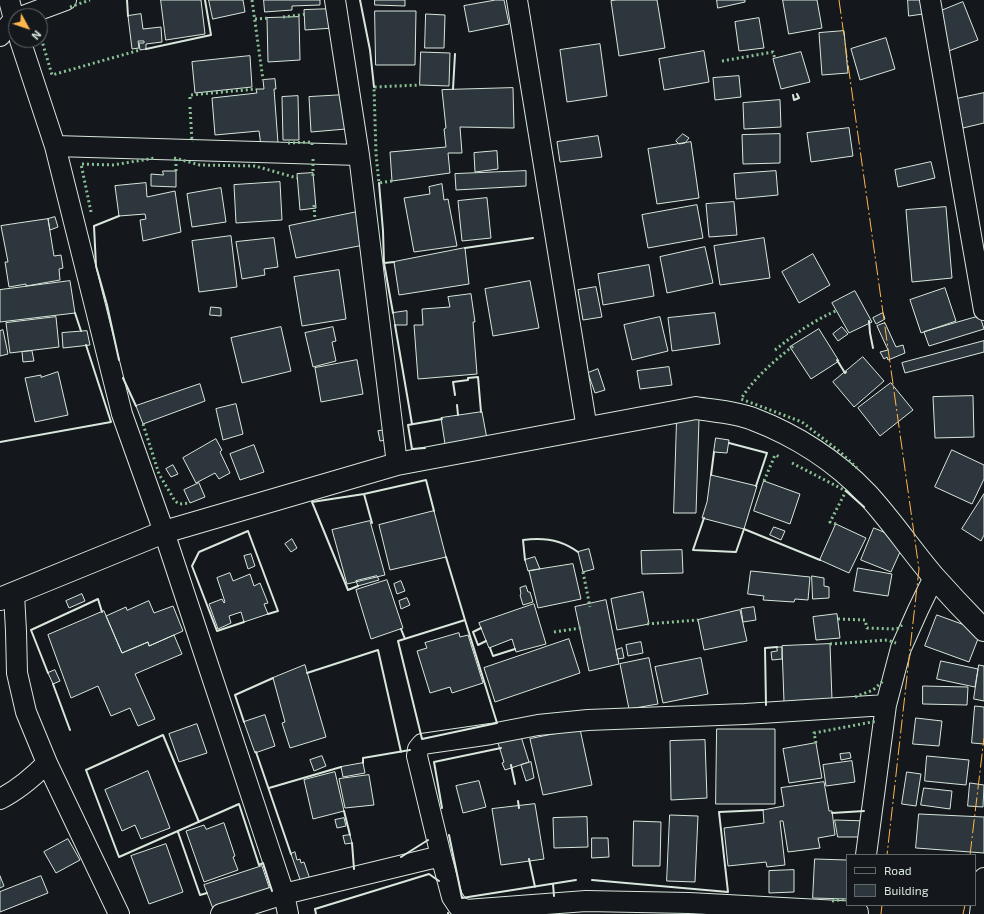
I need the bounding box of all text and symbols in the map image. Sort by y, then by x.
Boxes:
north arrow [8,8,48,48]
text: N [29,28,44,43]
legend [846,854,976,906]
text: Road [884,863,912,877]
text: Building [884,883,928,897]

